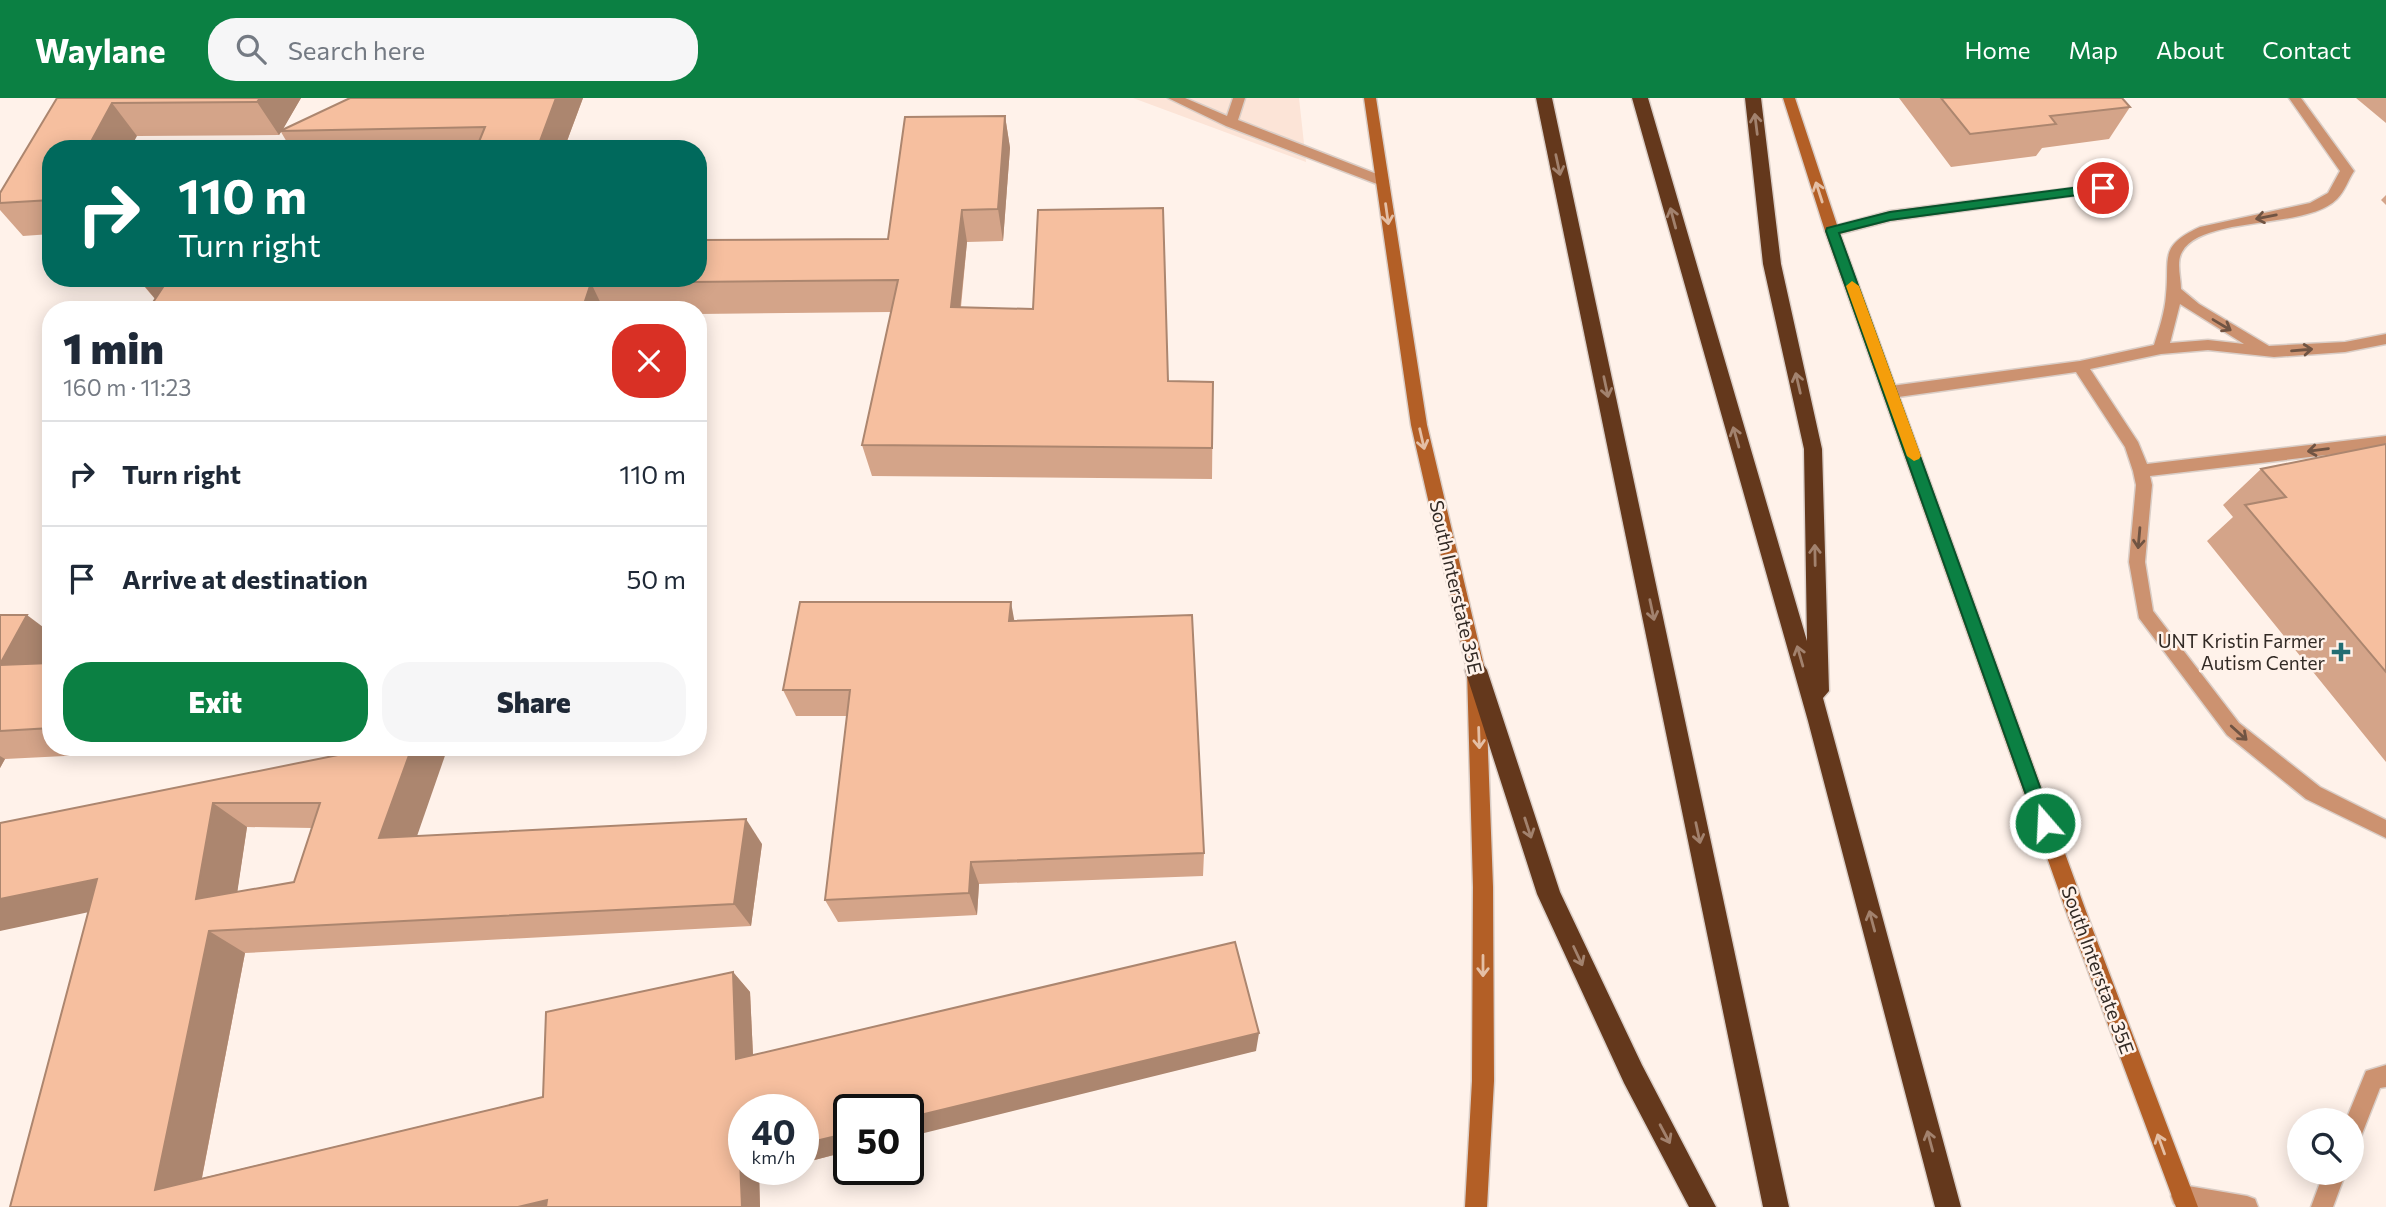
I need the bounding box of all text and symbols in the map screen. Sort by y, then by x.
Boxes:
search box [208,18,698,81]
text: Waylane [35,29,166,70]
icon: search [232,30,270,68]
text: Search here [288,34,425,65]
text: Home [1965,35,2031,64]
text: Map [2069,35,2118,64]
text: About [2156,35,2224,64]
text: Contact [2262,35,2351,64]
one-way arrow [1749,113,1762,135]
one-way arrow [1552,153,1566,176]
pin [2073,158,2133,218]
text: 110 m [178,164,307,224]
icon: right [63,168,154,259]
icon: arrive [2084,169,2122,207]
one-way arrow [1812,181,1825,203]
one-way arrow [1381,202,1394,225]
one-way arrow [1666,208,1679,230]
one-way arrow [2255,211,2278,225]
text: Turn right [178,224,321,264]
one-way arrow [2212,318,2232,332]
text: 1 min [63,321,164,373]
button: close [612,324,686,398]
one-way arrow [2290,343,2312,356]
one-way arrow [1791,372,1804,394]
text: 160 m · 11:23 [63,373,191,401]
one-way arrow [1599,375,1613,398]
one-way arrow [1729,426,1742,449]
one-way arrow [1416,427,1429,450]
one-way arrow [2307,444,2330,457]
icon: right [63,455,101,493]
text: Turn right [122,458,241,489]
text: 110 m [619,458,686,489]
street label: South Interstate 35E [1425,498,1488,676]
one-way arrow [2132,527,2145,549]
one-way arrow [1809,544,1822,567]
icon: arrive [63,560,101,598]
text: Arrive at destination [122,563,368,594]
text: 50 m [626,563,686,594]
one-way arrow [1645,598,1659,621]
place label: UNT Kristin Farmer Autism Center [2158,629,2325,674]
marker: UNT Kristin Farmer Autism Center [2331,642,2351,662]
one-way arrow [1792,645,1805,667]
button: Exit [63,662,368,742]
button: Share [382,662,686,742]
one-way arrow [2230,725,2248,741]
one-way arrow [1472,726,1485,749]
position arrow [2008,786,2082,860]
one-way arrow [1522,817,1535,839]
one-way arrow [1692,821,1705,844]
street label: South Interstate 35E [2057,883,2140,1057]
one-way arrow [1865,910,1878,933]
one-way arrow [1572,944,1585,966]
one-way arrow [1476,954,1490,977]
speed limit sign: 50 [833,1094,924,1185]
map controls [2287,1108,2364,1185]
button: search [2287,1108,2364,1185]
text: 40 [751,1109,796,1152]
one-way arrow [1659,1123,1672,1144]
one-way arrow [1923,1130,1936,1153]
one-way arrow [2154,1133,2167,1155]
text: km/h [752,1146,795,1168]

